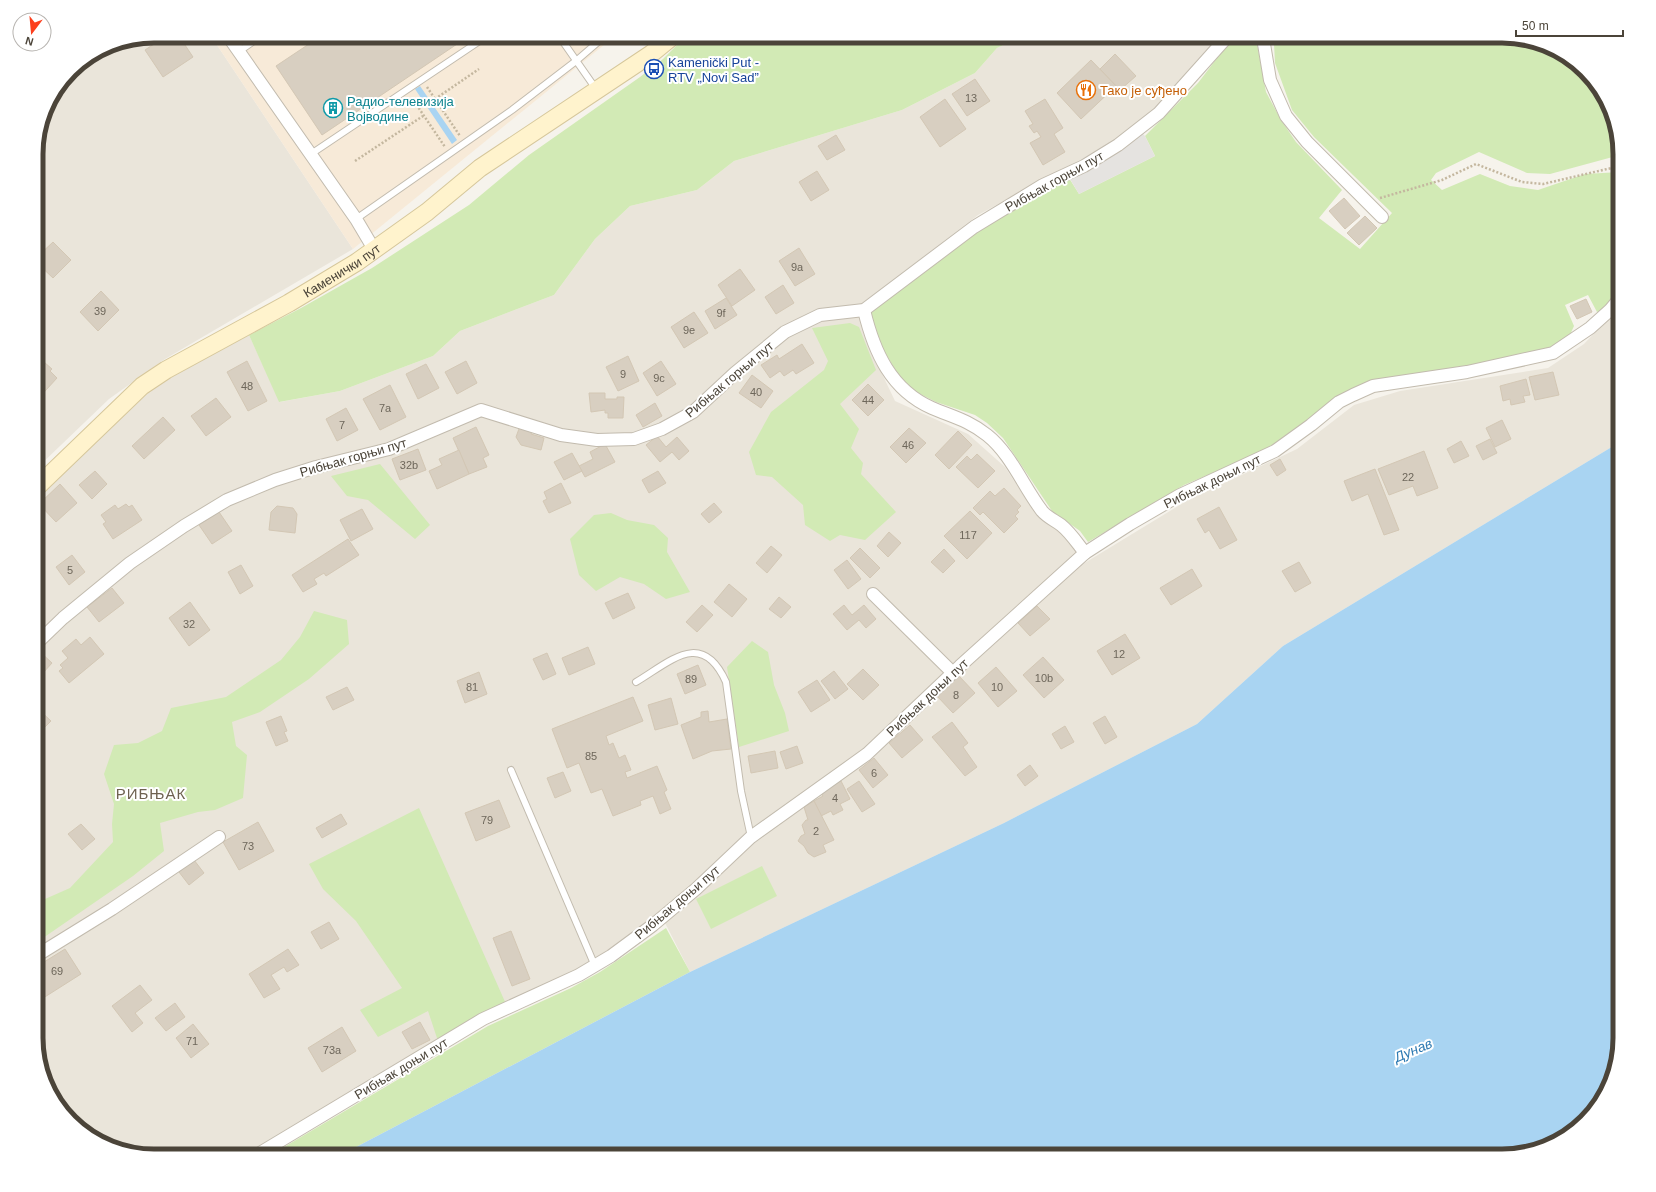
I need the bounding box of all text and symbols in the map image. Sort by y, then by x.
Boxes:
north arrow [12,12,52,52]
scale bar [1516,12,1623,38]
text: 50 m [1522,19,1549,33]
text: N [24,35,35,48]
place label: Kamenički Put - RTV „Novi Sad” [668,55,759,85]
bus stop icon: Kamenički Put - RTV „Novi Sad” [643,58,665,80]
restaurant icon: Тако је суђено [1075,79,1097,101]
place label: Тако је суђено [1100,83,1187,98]
house number: 13 [965,92,977,104]
place label: Радио-телевизија Војводине [347,94,455,124]
building icon: Радио-телевизија Војводине [322,97,344,119]
street label: Рибњак горњи пут [1002,148,1106,215]
street label: Каменички пут [301,241,383,301]
house number: 9a [791,261,804,273]
house number: 39 [94,305,106,317]
house number: 9f [716,307,727,319]
house number: 9e [683,324,695,336]
street label: Рибњак горњи пут [682,338,776,421]
house number: 9 [620,368,626,380]
house number: 9c [653,372,665,384]
house number: 48 [241,380,253,392]
house number: 40 [750,386,762,398]
house number: 44 [862,394,874,406]
house number: 7a [379,402,392,414]
house number: 7 [339,419,345,431]
street label: Рибњак горњи пут [298,435,408,480]
house number: 46 [902,439,914,451]
street label: Рибњак доњи пут [1161,451,1263,511]
house number: 32b [400,459,418,471]
house number: 22 [1402,471,1414,483]
house number: 117 [959,529,977,541]
house number: 5 [67,564,73,576]
house number: 32 [183,618,195,630]
house number: 12 [1113,648,1125,660]
street label: Рибњак доњи пут [883,656,971,739]
house number: 10b [1035,672,1053,684]
house number: 89 [685,673,697,685]
house number: 81 [466,681,478,693]
house number: 10 [991,681,1003,693]
house number: 8 [953,689,959,701]
house number: 85 [585,750,597,762]
house number: 6 [871,767,877,779]
district label: РИБЊАК [116,785,186,802]
house number: 4 [832,792,838,804]
house number: 79 [481,814,493,826]
house number: 2 [813,825,819,837]
house number: 73 [242,840,254,852]
street label: Рибњак доњи пут [632,862,723,942]
house number: 69 [51,965,63,977]
house number: 71 [186,1035,198,1047]
street label: Рибњак доњи пут [352,1035,451,1102]
water label: Дунав [1390,1035,1434,1066]
house number: 73a [323,1044,342,1056]

